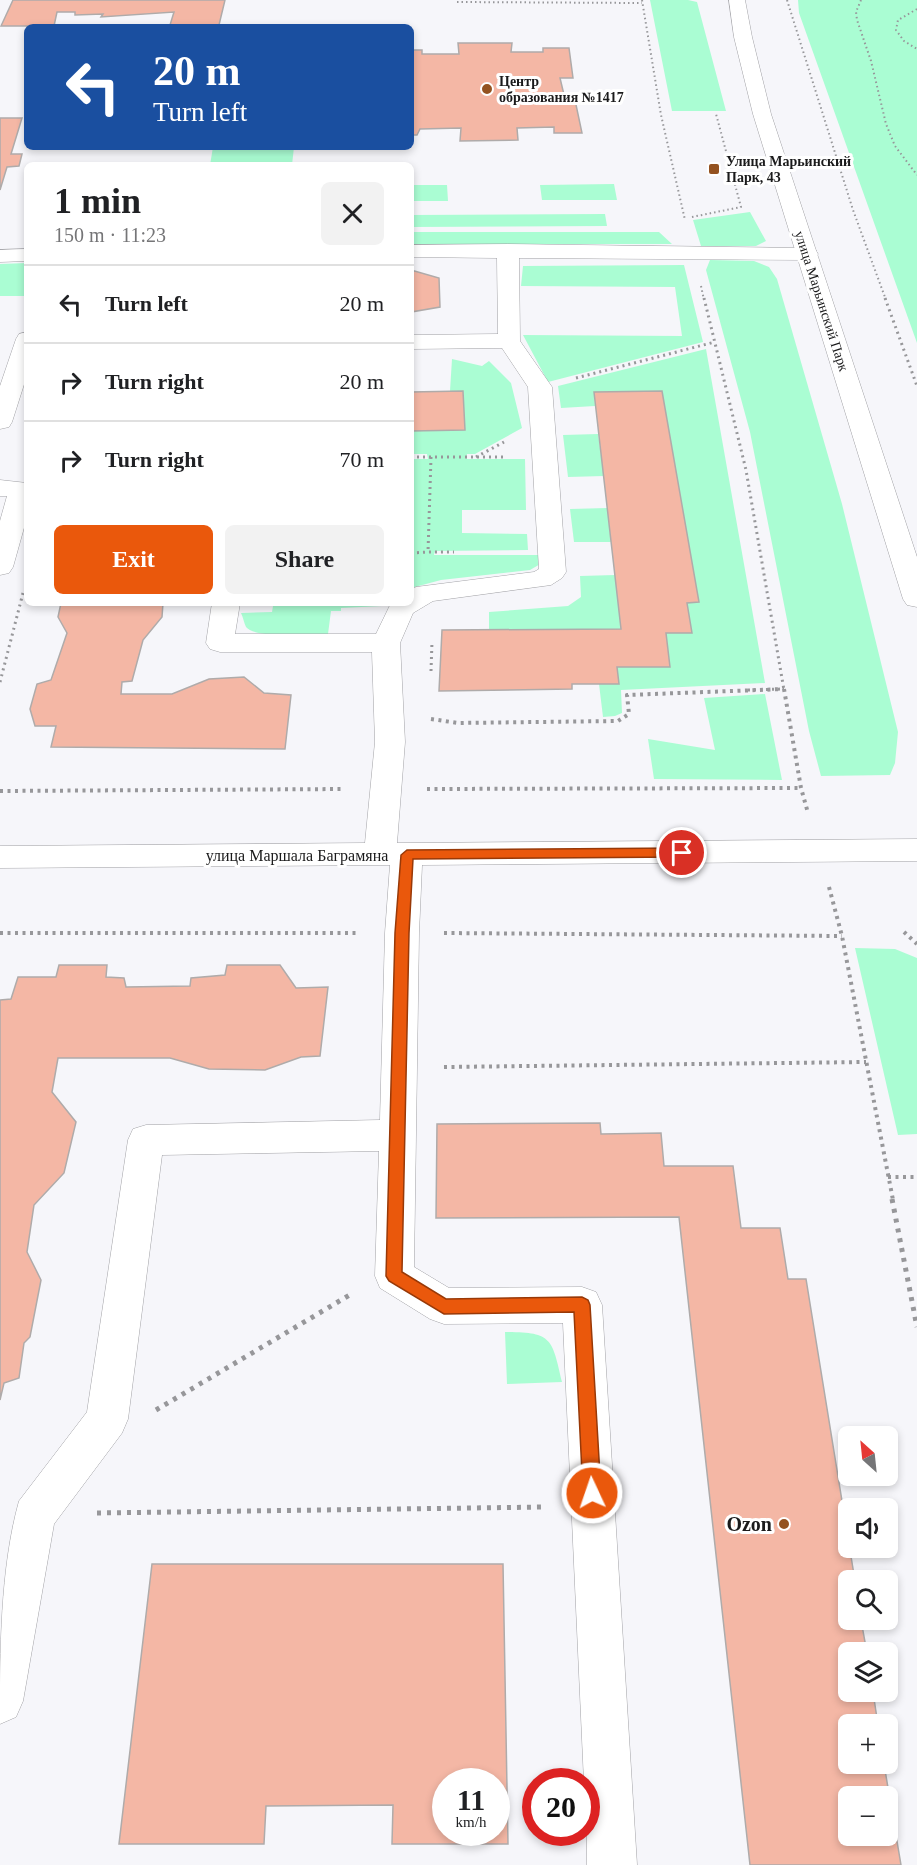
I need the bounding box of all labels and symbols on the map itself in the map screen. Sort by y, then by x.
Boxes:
place label: Центр образования №1417 [499,74,624,105]
marker: Центр образования №1417 [480,82,494,96]
place label: Улица Марьинский Парк, 43 [726,154,851,185]
marker: Улица Марьинский Парк, 43 [707,162,721,176]
street label: улица Марьинский Парк [792,229,851,373]
pin [656,827,707,878]
street label: улица Маршала Баграмяна [206,847,388,865]
north arrow [838,1426,898,1486]
position arrow [560,1461,624,1525]
place label: Ozon [726,1513,772,1535]
marker: Ozon [777,1517,791,1531]
speed limit sign: 20 [522,1768,600,1846]

